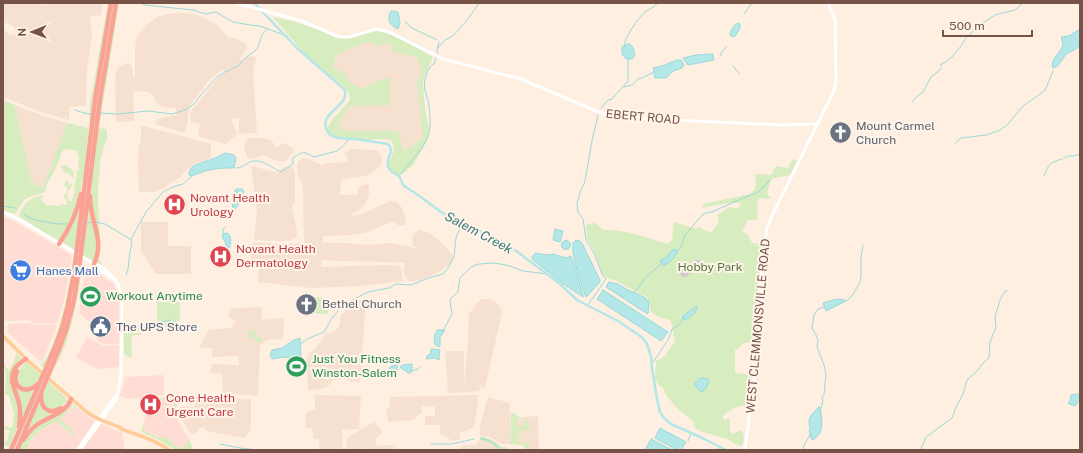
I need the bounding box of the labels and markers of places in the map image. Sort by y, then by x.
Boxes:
place label: Mount Carmel Church [856,119,935,147]
church icon: Mount Carmel Church [828,120,854,146]
place label: Novant Health Urology [190,191,270,219]
hospital icon: Novant Health Urology [161,192,187,218]
place label: Novant Health Dermatology [236,242,316,270]
hospital icon: Novant Health Dermatology [208,243,234,269]
supermarket icon: Hanes Mall [7,258,33,284]
place label: Hanes Mall [36,264,99,278]
sports icon: Workout Anytime [77,283,103,309]
place label: Workout Anytime [106,289,203,303]
church icon: Bethel Church [293,291,319,317]
place label: Bethel Church [322,297,402,311]
public building icon: The UPS Store [87,314,113,340]
place label: The UPS Store [116,320,198,334]
place label: Just You Fitness Winston-Salem [312,352,401,380]
sports icon: Just You Fitness Winston-Salem [284,353,310,379]
place label: Cone Health Urgent Care [166,391,235,419]
hospital icon: Cone Health Urgent Care [138,392,164,418]

